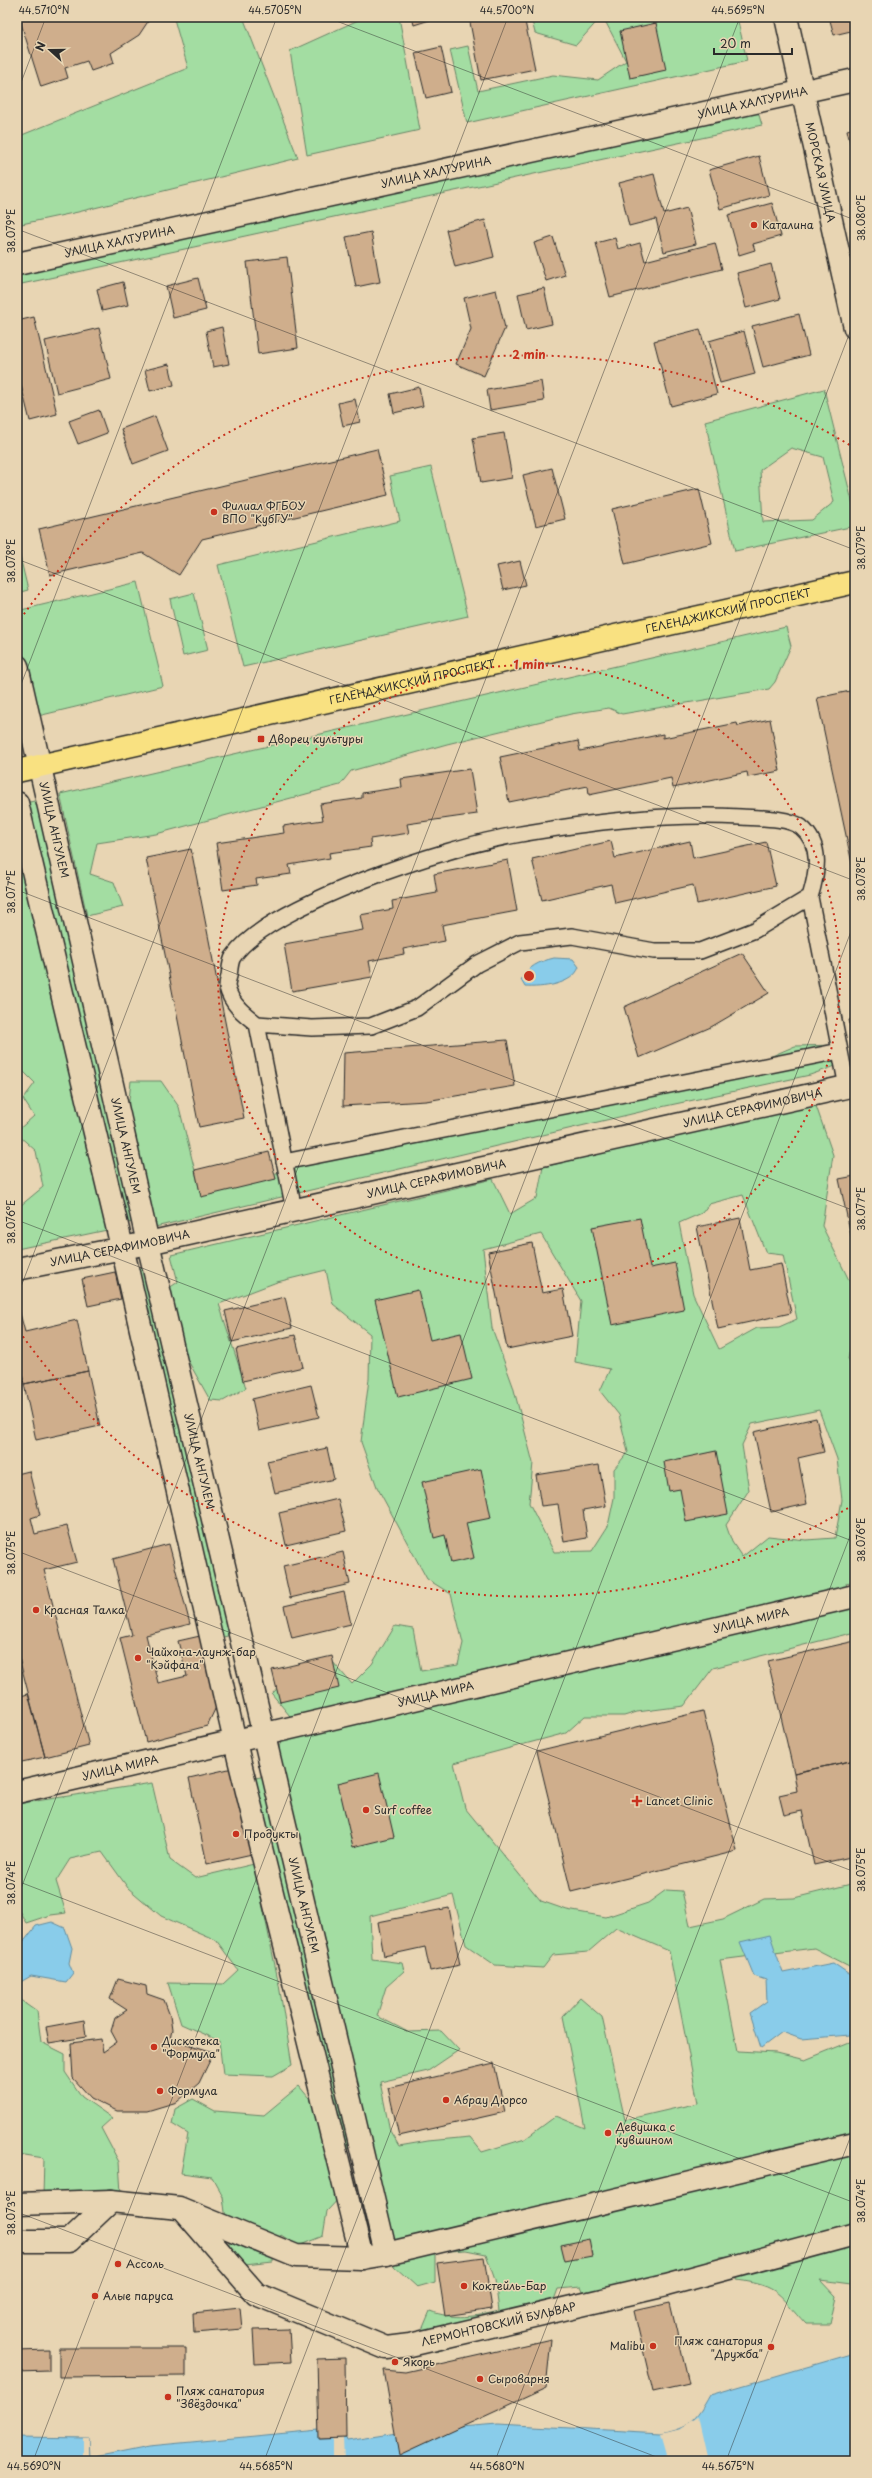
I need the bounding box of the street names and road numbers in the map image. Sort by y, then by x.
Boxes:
street label: УЛИЦА ХАЛТУРИНА [696,82,810,122]
street label: МОРСКАЯ УЛИЦА [802,120,840,224]
street label: УЛИЦА ХАЛТУРИНА [379,151,493,192]
street label: УЛИЦА ХАЛТУРИНА [63,221,177,261]
street label: ГЕЛЕНДЖИКСКИЙ ПРОСПЕКТ [644,583,813,637]
street label: ГЕЛЕНДЖИКСКИЙ ПРОСПЕКТ [328,654,497,708]
street label: УЛИЦА АНГУЛЕМ [36,780,74,880]
street label: УЛИЦА СЕРАФИМОВИЧА [681,1084,824,1131]
street label: УЛИЦА АНГУЛЕМ [107,1096,146,1195]
street label: УЛИЦА СЕРАФИМОВИЧА [365,1154,507,1202]
street label: УЛИЦА СЕРАФИМОВИЧА [49,1225,191,1270]
street label: УЛИЦА АНГУЛЕМ [180,1411,219,1511]
street label: УЛИЦА МИРА [711,1603,791,1637]
street label: УЛИЦА МИРА [396,1676,476,1711]
street label: УЛИЦА МИРА [80,1750,160,1784]
street label: УЛИЦА АНГУЛЕМ [285,1855,324,1955]
street label: ЛЕРМОНТОВСКИЙ БУЛЬВАР [419,2297,578,2350]

